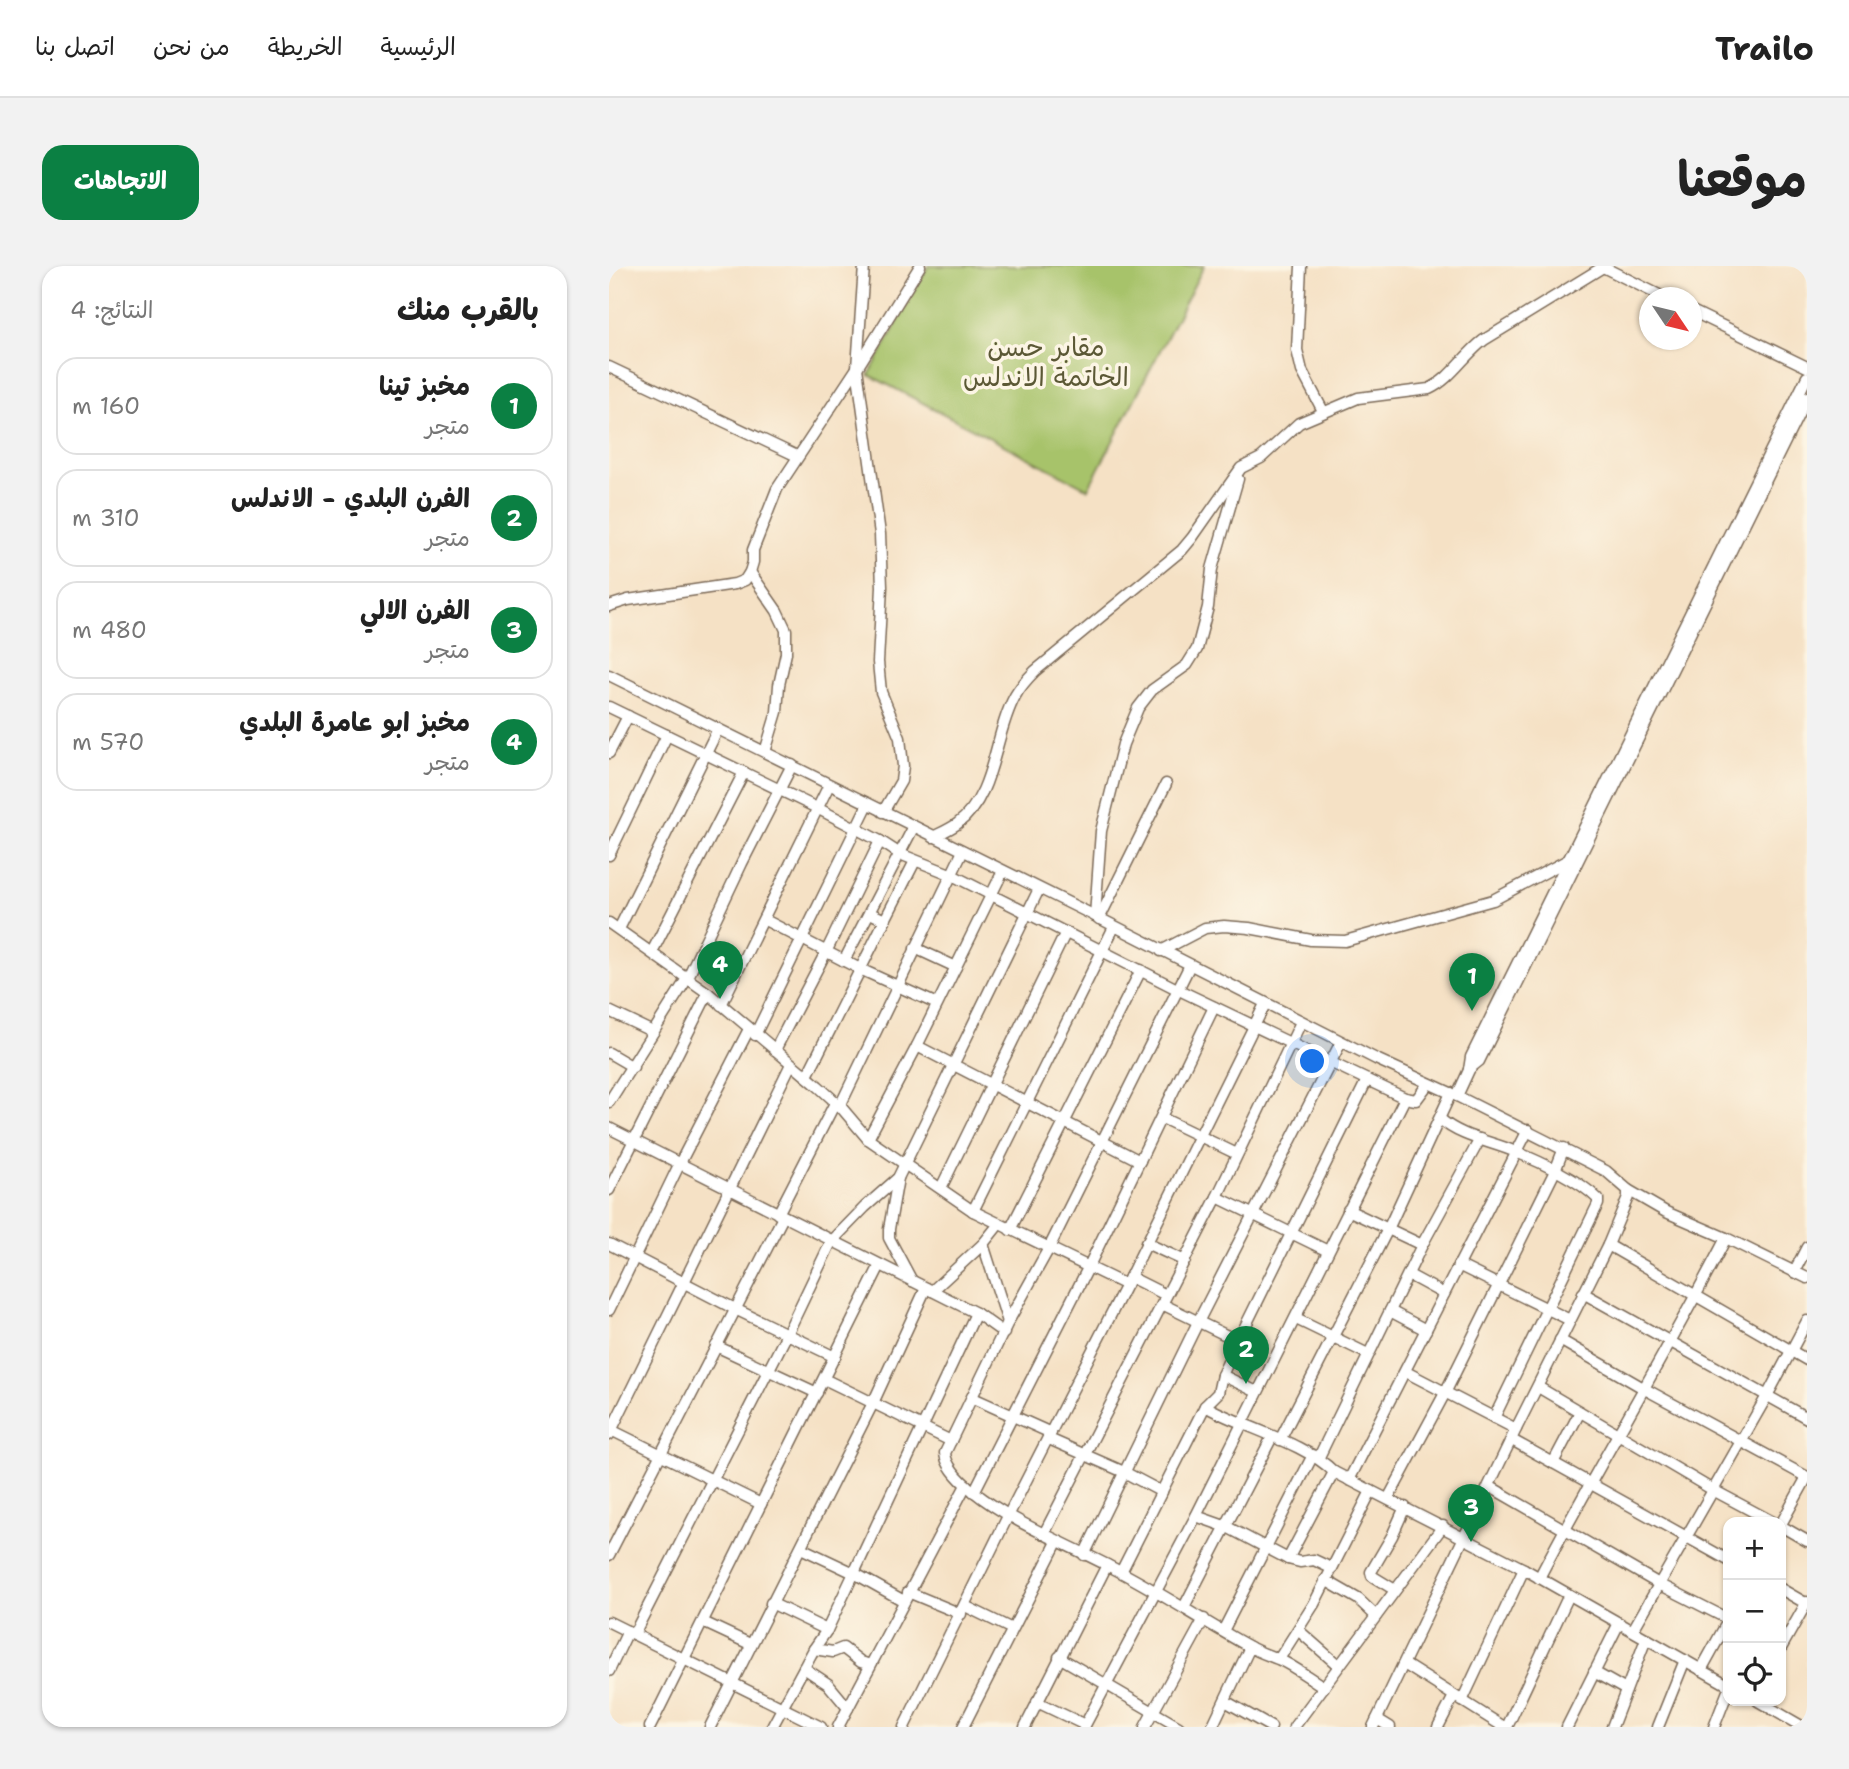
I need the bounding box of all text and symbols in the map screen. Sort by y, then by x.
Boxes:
text: Trailo [1715,26,1814,71]
text: اتصل بنا [35,31,115,63]
text: من نحن [153,31,230,63]
text: الخريطة [268,31,343,63]
text: الرئيسية [381,31,456,63]
button: الاتجاهات [42,145,199,220]
text: موقعنا [1677,146,1807,212]
north arrow [1639,287,1702,350]
text: بالقرب منك [397,289,539,330]
text: النتائج: 4 [70,295,153,325]
park label: مقابر حسن الخاتمة الاندلس [963,329,1129,394]
text: مخبز تينا [379,368,470,403]
text: 160 m [72,391,140,421]
text: 1 [509,391,519,421]
text: متجر [425,411,470,441]
text: الفرن البلدي - الاندلس [231,480,470,515]
text: 310 m [72,503,140,533]
text: 2 [506,503,522,533]
text: متجر [425,523,470,553]
text: الفرن الالي [360,592,470,627]
text: 480 m [72,615,147,645]
text: 3 [506,615,522,645]
text: متجر [425,635,470,665]
text: مخبز ابو عامرة البلدي [239,704,470,739]
text: 570 m [72,727,144,757]
text: 4 [506,727,522,757]
text: متجر [425,747,470,777]
pin: 4 [697,941,743,999]
pin: 1 [1449,953,1495,1011]
your location [1295,1044,1329,1078]
pin: 2 [1223,1326,1269,1384]
pin: 3 [1448,1484,1494,1542]
map controls [1723,1517,1786,1706]
button: + [1723,1517,1786,1580]
button: − [1723,1580,1786,1643]
button: locate [1723,1643,1786,1706]

